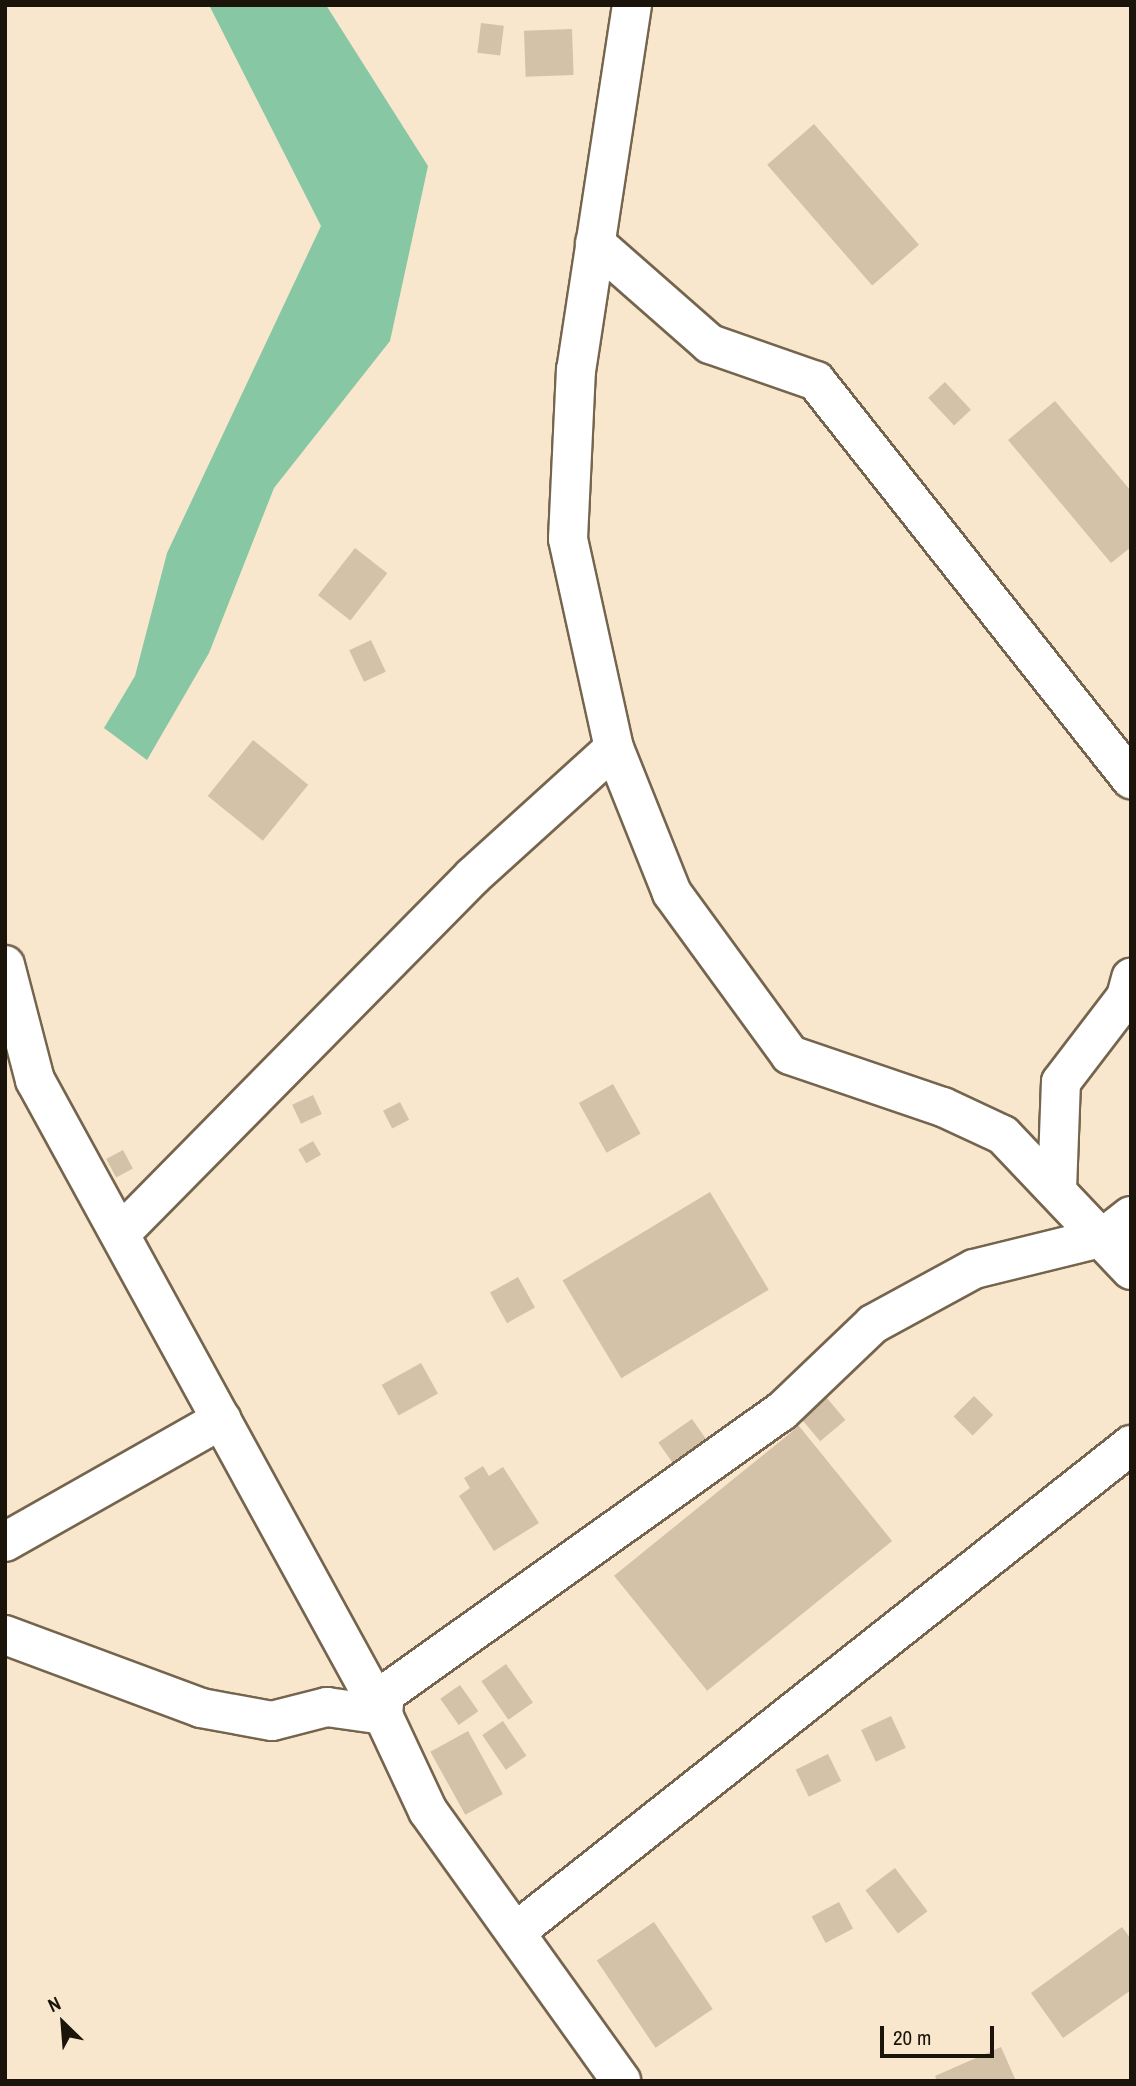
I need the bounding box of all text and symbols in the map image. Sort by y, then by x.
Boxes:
north arrow [28,1988,98,2058]
text: N [44,1990,65,2018]
scale bar [884,2012,998,2056]
text: 20 m [893,2023,931,2052]

